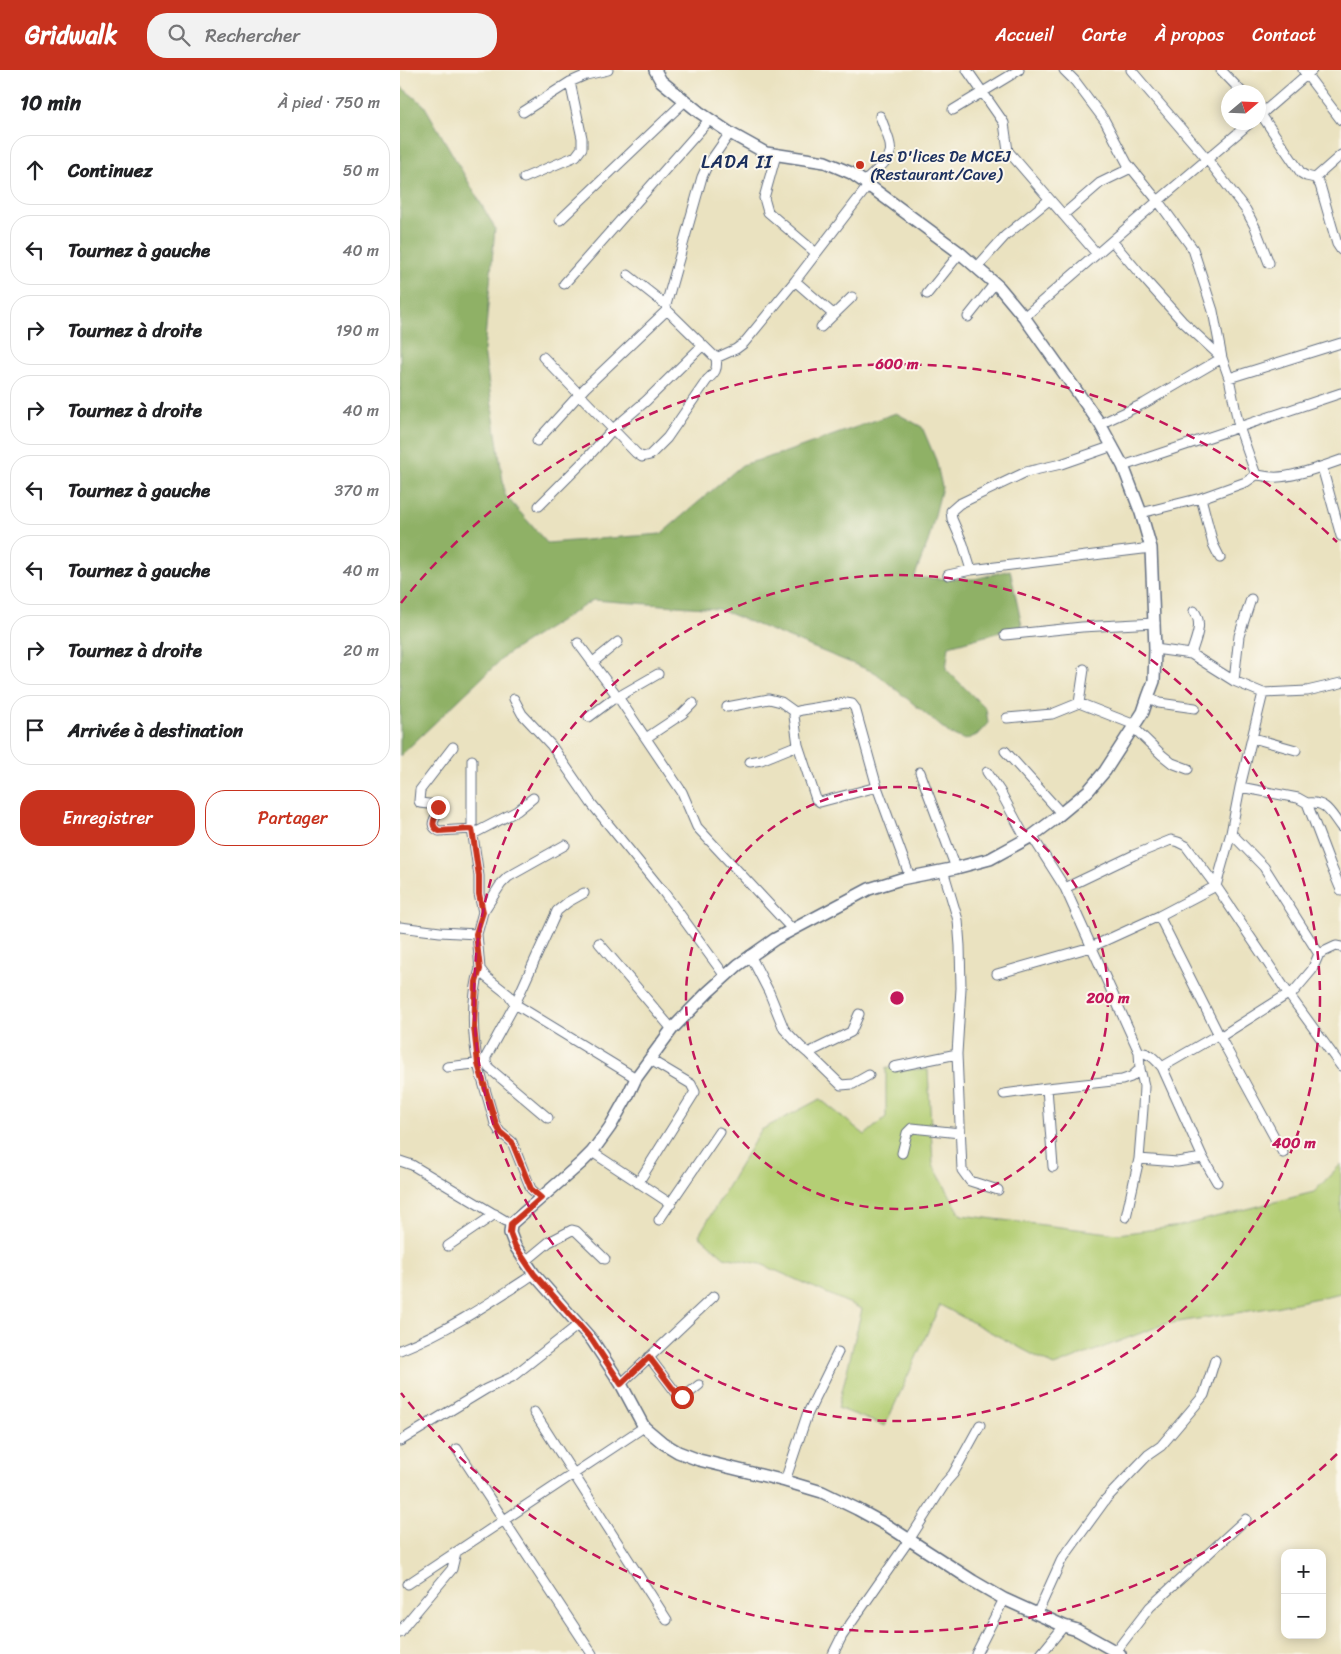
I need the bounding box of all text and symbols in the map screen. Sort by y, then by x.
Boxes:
search box [147,13,497,58]
text: Gridwalk [25,14,117,56]
text: Rechercher [205,19,300,52]
text: Accueil [995,19,1054,51]
text: Carte [1082,19,1127,51]
text: À propos [1155,19,1224,51]
text: Contact [1252,19,1316,51]
icon: search [165,21,193,49]
text: 10 min [20,84,81,122]
north arrow [1221,85,1266,130]
text: À pied · 750 m [278,88,380,117]
place label: Les D'lices De MCEJ (Restaurant/Cave) [870,142,1011,189]
district label: LADA II [701,145,774,178]
text: Continuez [68,154,153,187]
icon: ahead [21,156,49,184]
text: 50 m [343,156,379,185]
marker: Les D'lices De MCEJ (Restaurant/Cave) [854,159,866,171]
text: Tournez à gauche [68,234,210,267]
icon: left [21,236,49,264]
text: 40 m [342,236,379,265]
text: Tournez à droite [68,314,202,347]
icon: right [21,316,49,344]
text: 190 m [336,316,379,345]
text: 600 m [875,351,919,377]
text: Tournez à droite [68,394,202,427]
icon: right [21,396,49,424]
text: 40 m [342,396,379,425]
text: Tournez à gauche [68,474,210,507]
icon: left [21,476,49,504]
text: 370 m [335,476,379,505]
text: Tournez à gauche [68,554,210,587]
icon: left [21,556,49,584]
text: 40 m [342,556,379,585]
text: Tournez à droite [68,634,202,667]
icon: right [21,636,49,664]
text: 20 m [343,636,379,665]
text: Arrivée à destination [68,714,243,747]
icon: arrive [21,716,49,744]
button: Enregistrer [20,790,195,846]
button: Partager [205,790,380,846]
route end [427,796,450,819]
text: 200 m [1085,985,1130,1011]
centre of rings [888,989,906,1007]
text: 400 m [1271,1130,1316,1156]
route start [671,1386,694,1409]
map controls [1281,1549,1326,1639]
button: + [1281,1549,1326,1594]
button: − [1281,1594,1326,1639]

